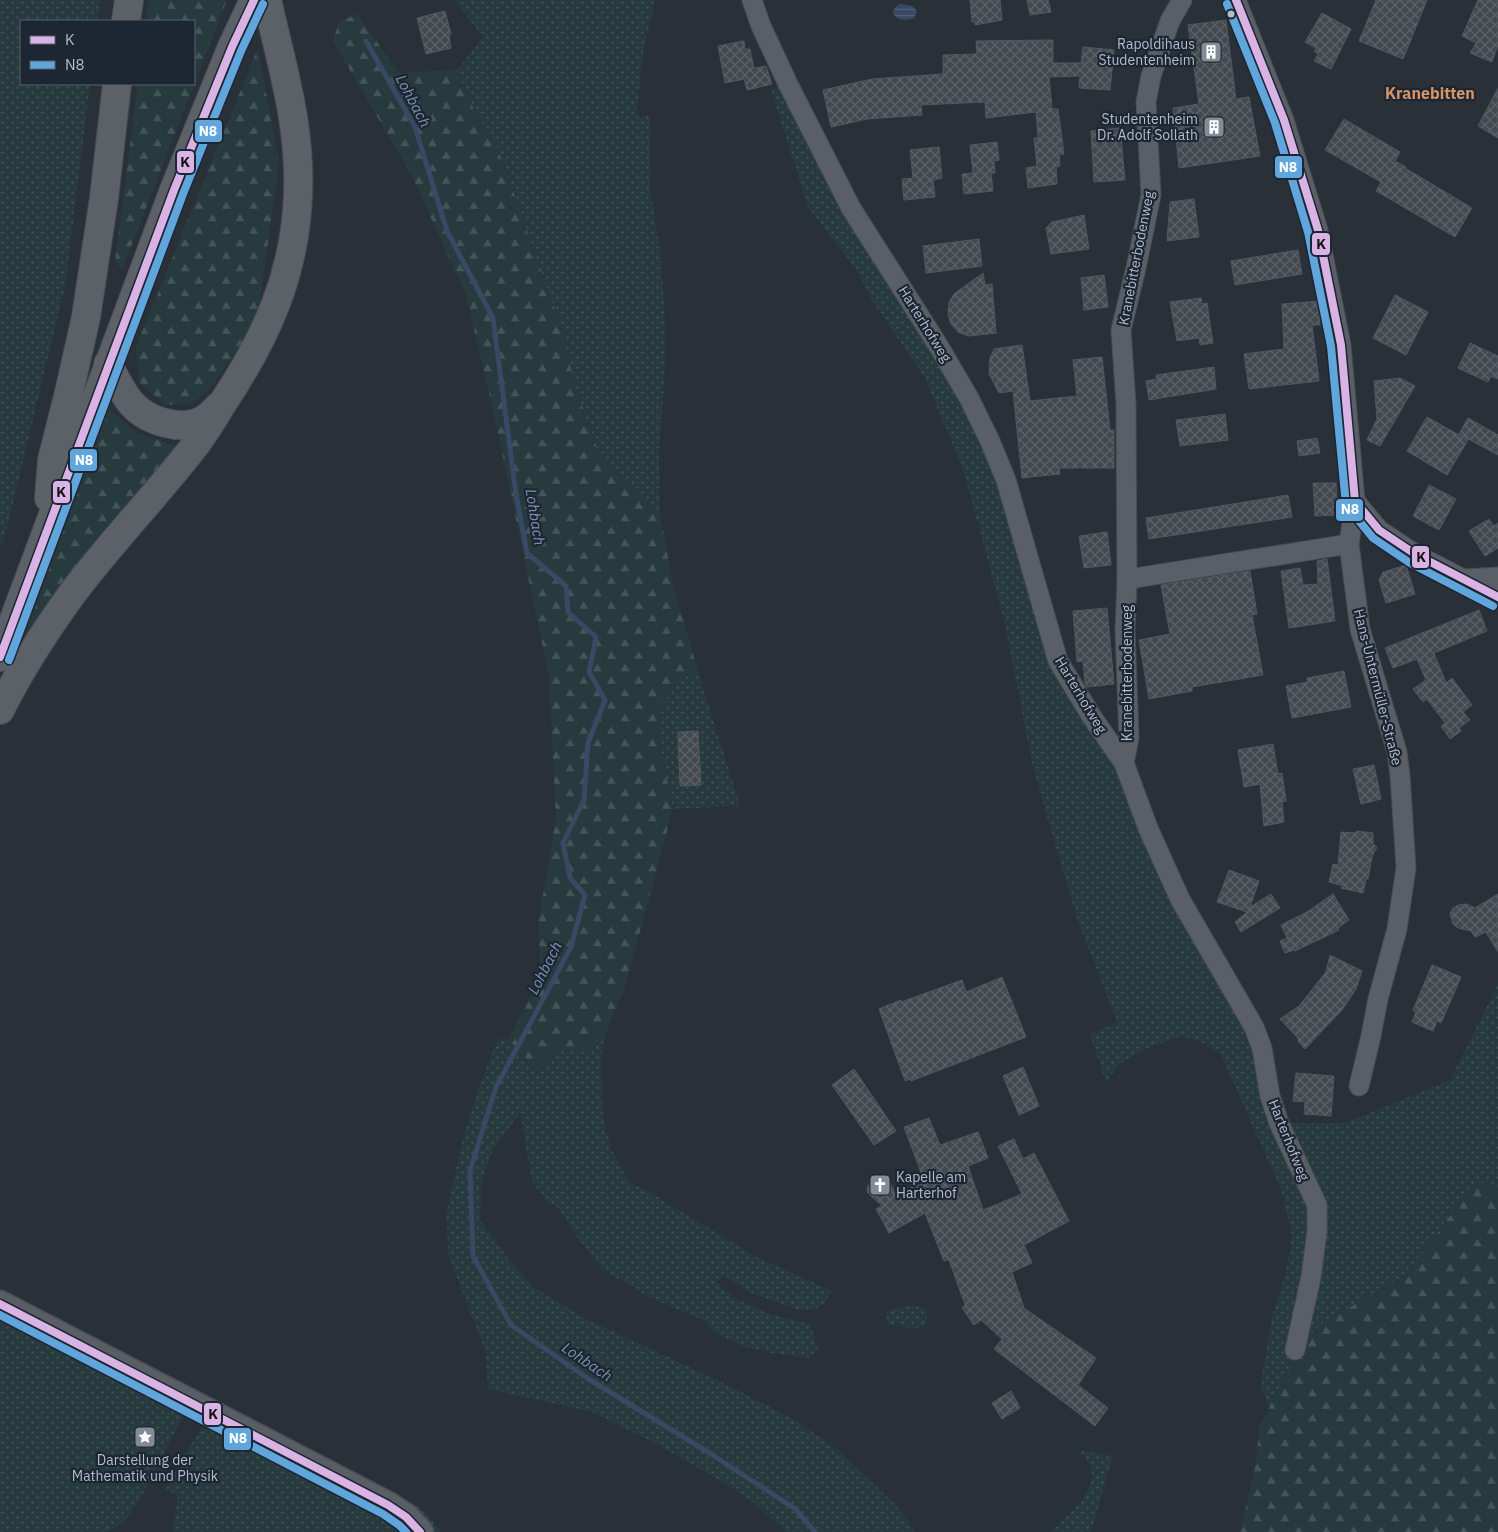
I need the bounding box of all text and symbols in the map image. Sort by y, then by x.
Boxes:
unlabelled marker [1226,9,1236,19]
legend [20,20,195,85]
text: K [65,30,75,49]
place label: Rapoldihaus Studentenheim [1098,35,1195,69]
building icon: Rapoldihaus Studentenheim [1199,40,1223,64]
text: N8 [65,55,85,74]
water label: Lohbach [392,71,435,130]
district label: Kranebitten [1385,83,1475,103]
place label: Studentenheim Dr. Adolf Sollath [1097,110,1198,144]
building icon: Studentenheim Dr. Adolf Sollath [1202,115,1226,139]
line badge: N8 [194,119,223,143]
text: N8 [199,122,217,140]
line badge: K [176,150,195,174]
text: K [180,153,190,171]
line badge: N8 [1274,155,1303,179]
text: N8 [1279,158,1297,176]
street label: Kranebitterbodenweg [1114,189,1158,327]
line badge: K [1311,232,1331,256]
text: K [1316,235,1326,253]
street label: Harterhofweg [895,283,956,366]
line badge: N8 [69,448,98,472]
text: N8 [75,451,93,469]
line badge: K [52,480,71,504]
text: K [56,483,66,501]
water label: Lohbach [522,487,549,547]
line badge: N8 [1335,498,1364,522]
text: N8 [1341,500,1359,518]
line badge: K [1411,545,1430,569]
text: K [1416,548,1426,566]
street label: Kranebitterbodenweg [1118,604,1136,741]
street label: Hans-Untermüller-Straße [1350,607,1406,767]
street label: Harterhofweg [1051,653,1111,737]
water label: Lohbach [523,938,566,997]
street label: Harterhofweg [1264,1097,1314,1184]
place label: Kapelle am Harterhof [896,1168,966,1202]
church icon: Kapelle am Harterhof [868,1173,892,1197]
water label: Lohbach [558,1338,616,1385]
line badge: K [203,1402,222,1426]
text: K [208,1405,218,1423]
place icon: Darstellung der Mathematik und Physik [133,1425,157,1449]
line badge: N8 [223,1427,252,1451]
text: N8 [229,1429,247,1447]
place label: Darstellung der Mathematik und Physik [72,1451,219,1485]

